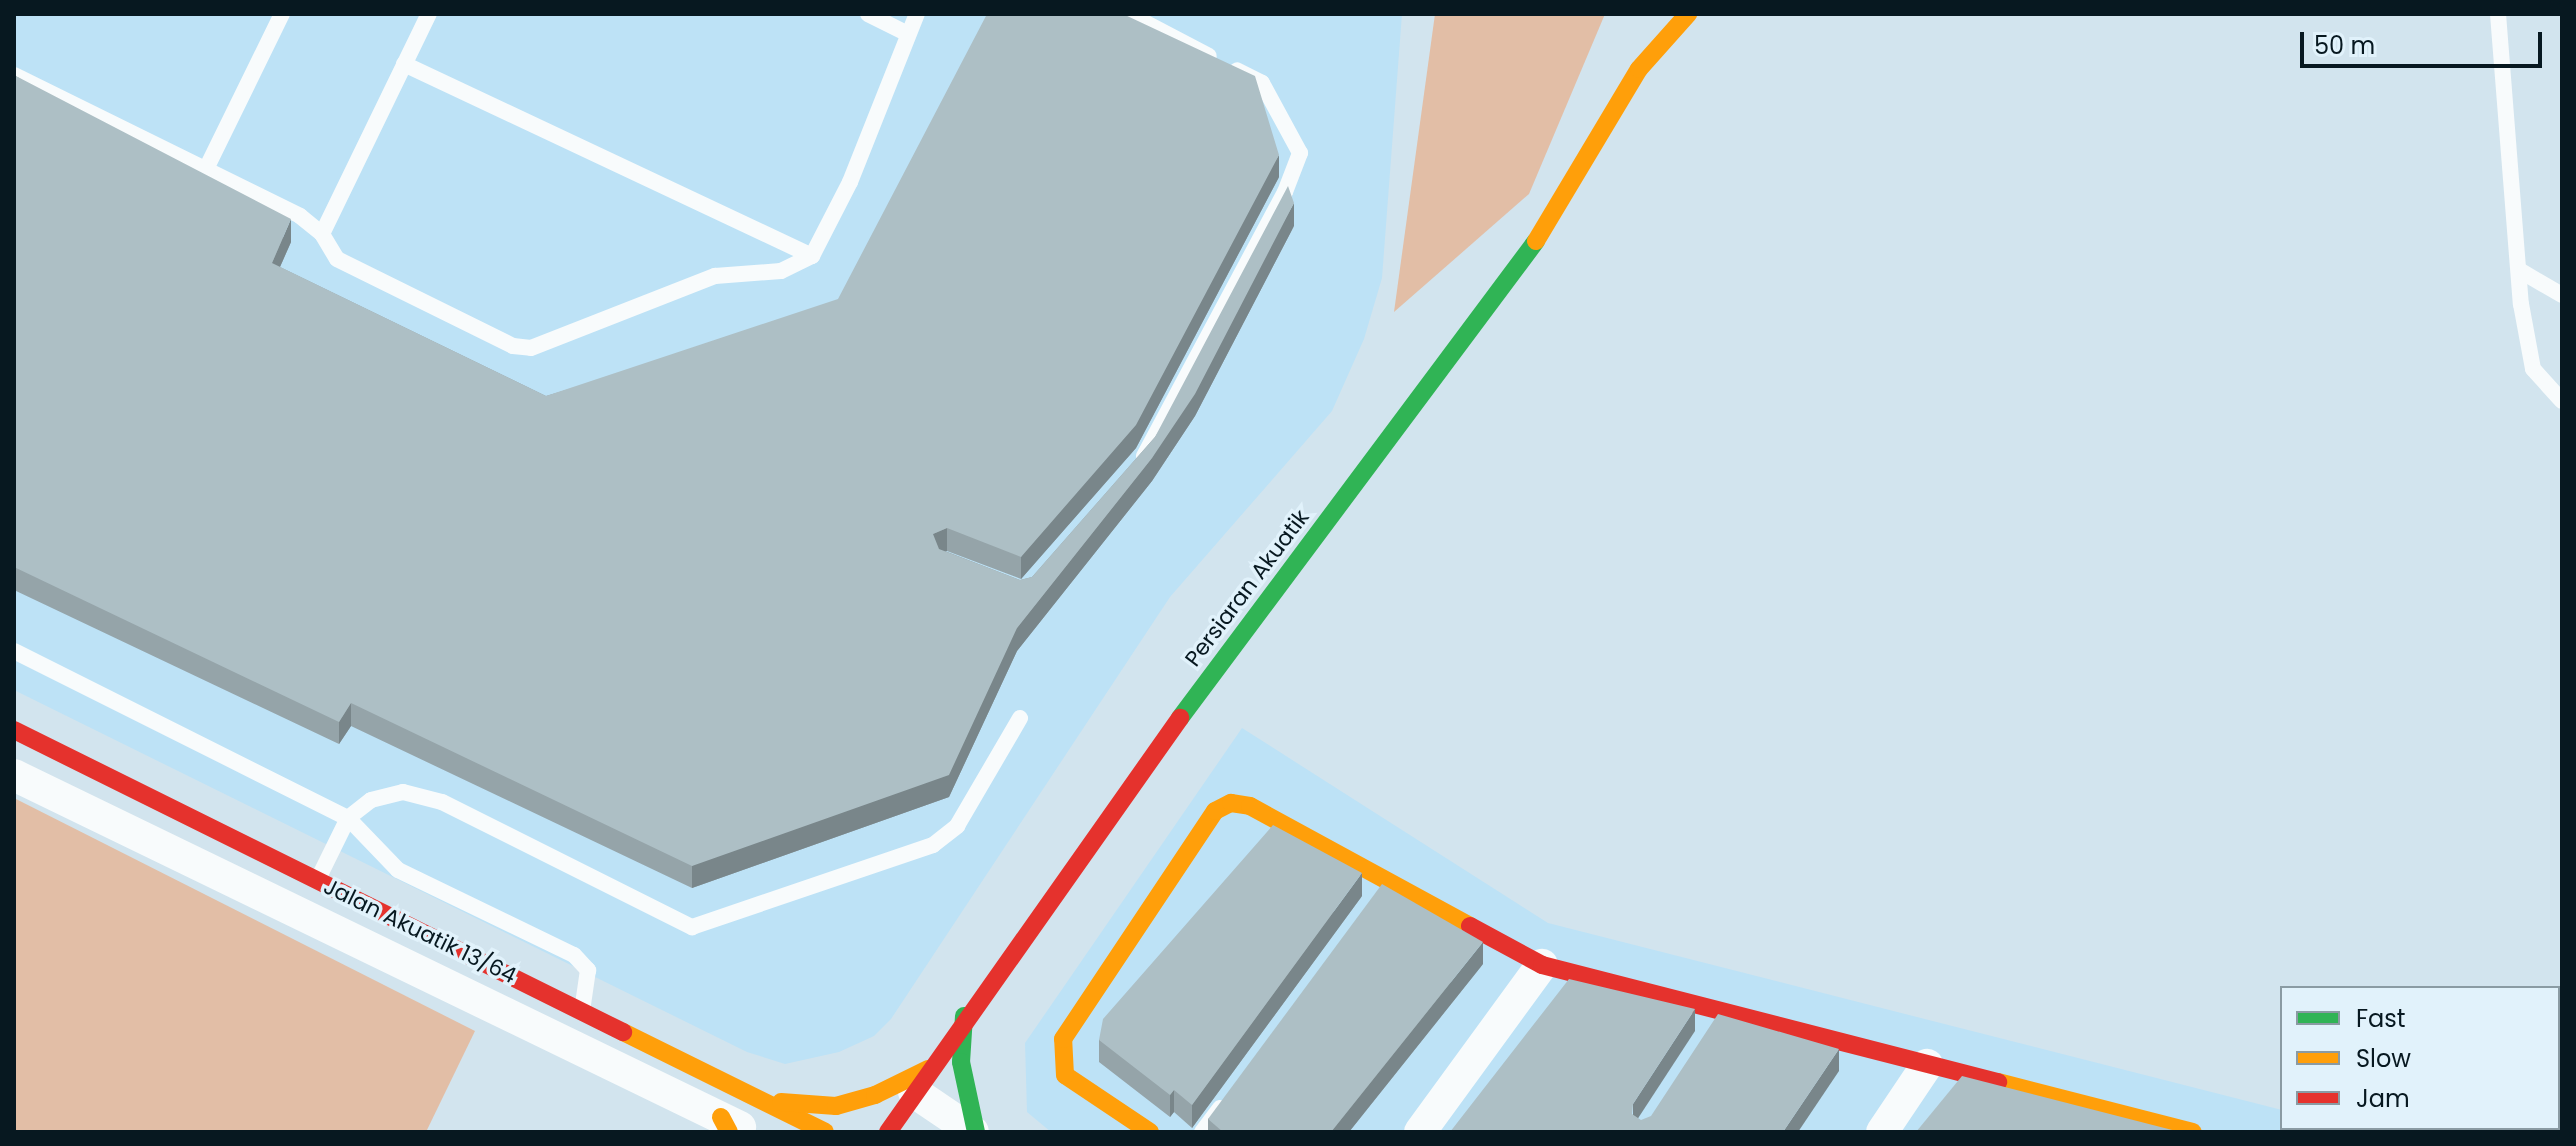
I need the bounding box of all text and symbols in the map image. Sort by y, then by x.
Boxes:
scale bar [2304,16,2546,66]
text: 50 m [2314,29,2375,62]
street label: Persiaran Akuatik [1180,504,1314,672]
street label: Jalan Akuatik 13/64 [319,873,521,989]
legend [2280,986,2560,1130]
text: Fast [2356,1002,2406,1035]
text: Slow [2356,1042,2411,1075]
text: Jam [2356,1082,2410,1115]

